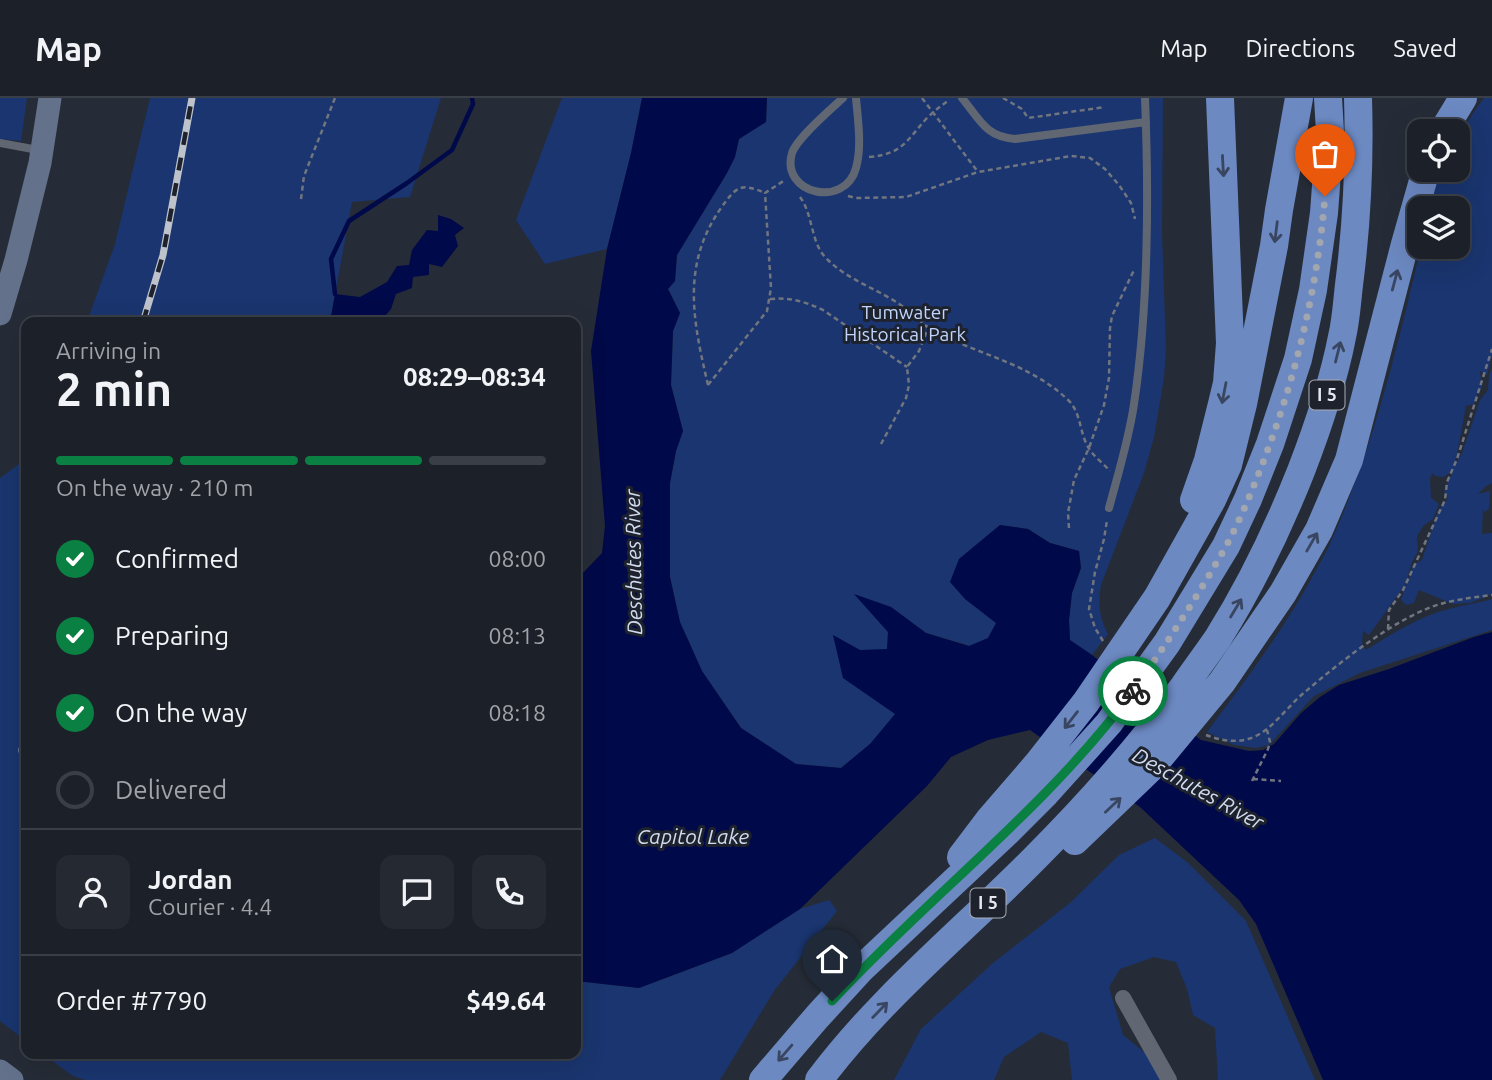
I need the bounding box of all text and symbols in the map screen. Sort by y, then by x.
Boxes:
text: Map [35,30,102,67]
text: Map [1160,35,1207,62]
text: Directions [1245,35,1355,62]
text: Saved [1393,35,1457,62]
map controls [1407,119,1470,259]
button: locate [1407,119,1470,182]
pin [1295,124,1355,196]
icon: bag [1306,135,1344,173]
one-way arrow [1217,154,1230,177]
button: layers [1407,196,1470,259]
one-way arrow [1269,220,1282,243]
one-way arrow [1389,269,1402,292]
park label: Tumwater Historical Park [844,301,966,345]
text: Arriving in [56,338,161,363]
one-way arrow [1332,341,1346,364]
text: 08:29–08:34 [403,362,546,391]
text: 2 min [56,363,172,415]
road number: I 5 [1310,380,1344,410]
one-way arrow [1217,381,1231,404]
text: On the way · 210 m [56,475,253,500]
water label: Deschutes River [620,488,646,635]
one-way arrow [1305,533,1319,553]
icon: check [56,540,94,578]
text: Confirmed [115,544,239,573]
text: 08:00 [488,546,546,571]
one-way arrow [1229,598,1243,618]
icon: check [56,617,94,655]
text: Preparing [115,621,229,650]
text: 08:13 [488,623,546,648]
courier [1098,656,1168,726]
icon: bike [1114,672,1152,710]
icon: check [56,694,94,732]
text: On the way [115,698,247,727]
text: 08:18 [488,700,546,725]
one-way arrow [1064,711,1079,729]
water label: Deschutes River [1129,742,1269,834]
text: Delivered [115,775,227,804]
one-way arrow [1104,797,1121,814]
water label: Capitol Lake [637,824,750,848]
button: person [56,855,130,929]
button: chat [380,855,454,929]
button: phone [472,855,546,929]
text: Jordan [148,865,233,894]
road number: I 5 [970,888,1006,918]
text: Courier · 4.4 [148,894,272,919]
pin [802,929,862,1001]
icon: home [813,940,851,978]
text: Order #7790 [56,986,207,1015]
text: $49.64 [466,986,546,1015]
one-way arrow [871,1002,888,1019]
one-way arrow [777,1044,793,1062]

